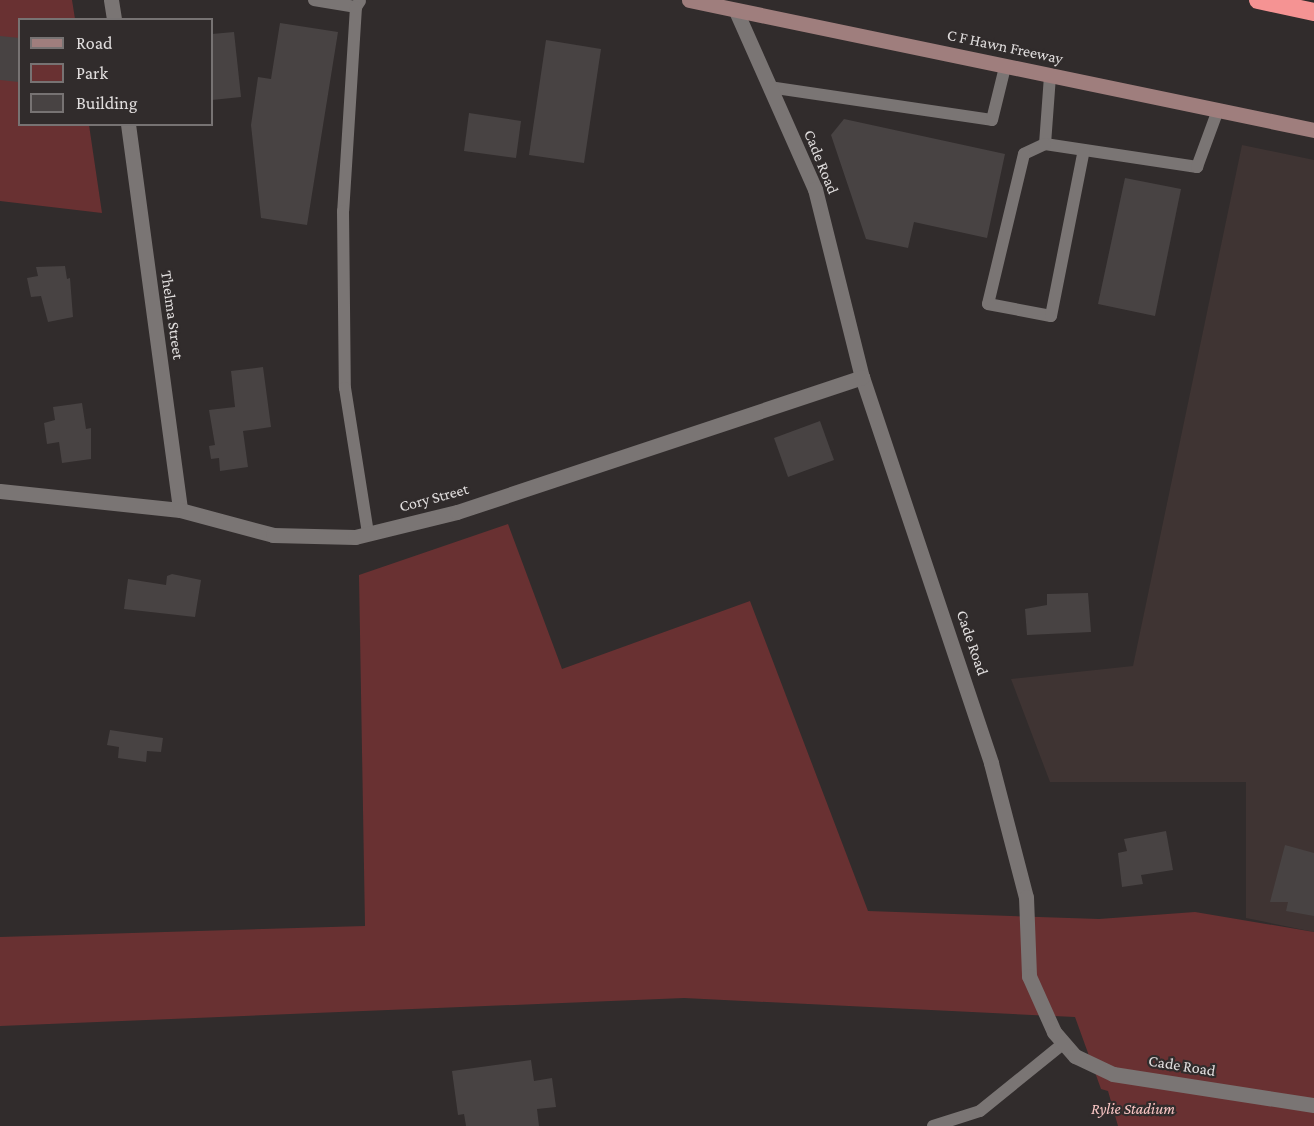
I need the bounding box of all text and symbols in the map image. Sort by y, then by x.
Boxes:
legend [18,18,213,126]
street label: C F Hawn Freeway [945,25,1065,69]
text: Road [76,33,113,53]
text: Park [76,63,108,83]
text: Building [76,93,137,113]
street label: Cade Road [799,127,843,197]
street label: Thelma Street [156,269,188,361]
street label: Cory Street [397,480,471,516]
street label: Cade Road [952,608,992,678]
street label: Cade Road [1147,1051,1217,1081]
park label: Rylie Stadium [1091,1099,1175,1119]

